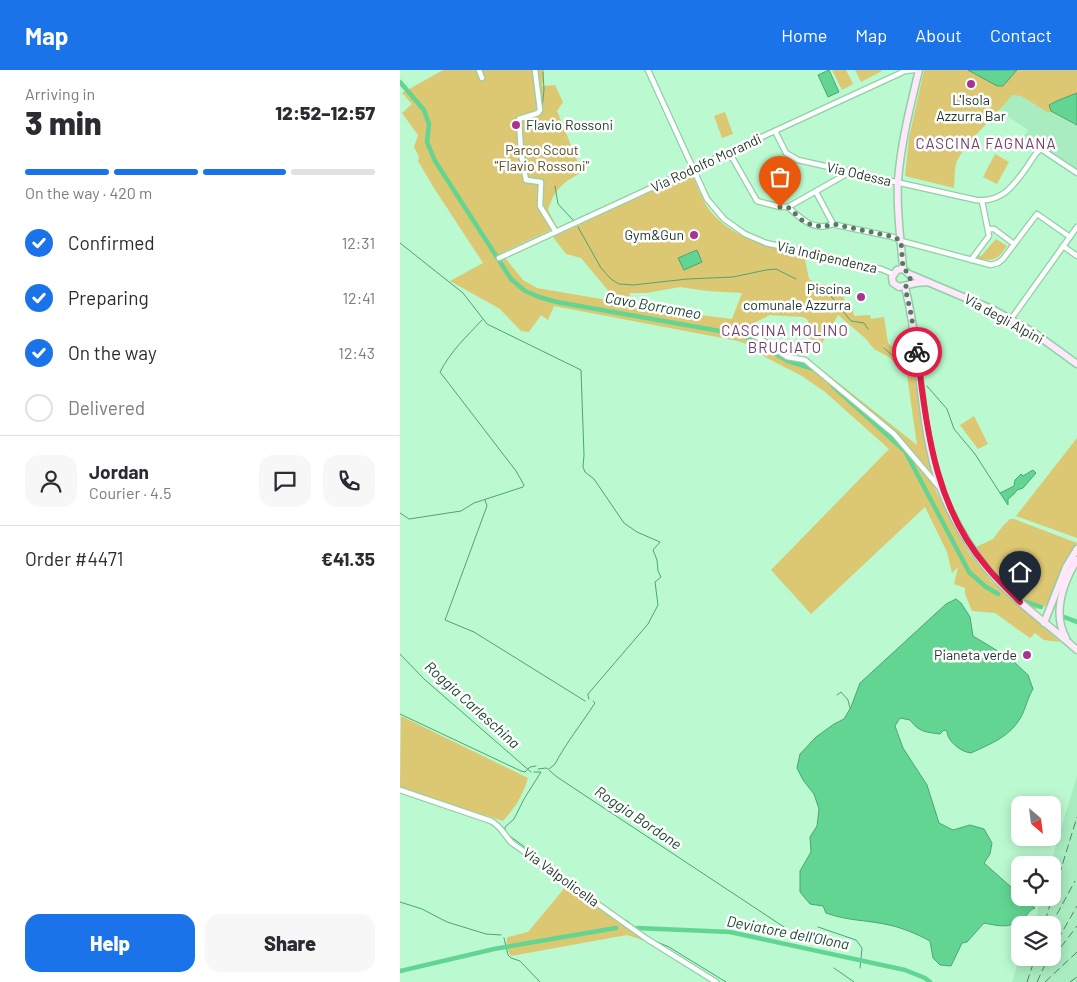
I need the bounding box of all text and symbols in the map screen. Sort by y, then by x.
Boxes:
text: Map [25,21,68,50]
text: Home [781,24,827,46]
text: Map [855,24,887,46]
text: About [915,24,962,46]
text: Contact [990,24,1052,46]
marker: L'Isola Azzurra Bar [965,78,977,90]
text: Arriving in [25,84,95,103]
place label: L'Isola Azzurra Bar [936,91,1006,124]
text: 12:52–12:57 [275,101,375,124]
text: 3 min [25,103,102,141]
place label: Flavio Rossoni [526,116,613,133]
marker: Flavio Rossoni [510,119,522,131]
street label: Via Rodolfo Morandi [648,130,764,196]
district label: CASCINA FAGNANA [915,134,1057,152]
park label: Parco Scout "Flavio Rossoni" [495,141,590,174]
pin [759,156,801,207]
street label: Via Odessa [825,158,893,189]
icon: bag [766,163,794,191]
text: On the way · 420 m [25,183,152,202]
place label: Gym&Gun [625,226,684,243]
icon: check [25,229,53,257]
marker: Gym&Gun [688,229,700,241]
text: Confirmed [68,231,155,254]
text: 12:31 [342,233,375,252]
street label: Via Indipendenza [775,237,879,276]
place label: Piscina comunale Azzurra [743,280,851,313]
icon: check [25,284,53,312]
text: Preparing [68,286,149,309]
text: 12:41 [342,288,375,307]
water label: Cavo Borromeo [604,288,703,322]
street label: Via degli Alpini [962,290,1047,347]
marker: Piscina comunale Azzurra [855,291,867,303]
district label: CASCINA MOLINO BRUCIATO [721,321,849,356]
courier [892,327,942,377]
icon: bike [903,338,931,366]
icon: check [25,339,53,367]
text: On the way [68,341,157,364]
text: 12:43 [338,343,375,362]
text: Delivered [68,396,145,419]
button: person [25,455,77,507]
button: chat [259,455,311,507]
button: phone [323,455,375,507]
text: Jordan [89,460,149,483]
text: Courier · 4.5 [89,483,172,502]
text: Order #4471 [25,547,123,570]
text: €41.35 [321,547,375,570]
pin [999,551,1041,602]
icon: home [1006,558,1034,586]
place label: Pianeta verde [934,646,1017,663]
marker: Pianeta verde [1021,649,1033,661]
water label: Roggia Carleschina [421,657,524,752]
water label: Roggia Bordone [592,782,685,853]
north arrow [1011,796,1061,846]
map controls [1011,796,1061,966]
street label: Via Valpolicella [520,843,603,910]
button: locate [1011,856,1061,906]
water label: Deviatore dell'Olona [725,911,851,953]
button: Help [25,914,195,972]
button: Share [205,914,375,972]
button: layers [1011,916,1061,966]

